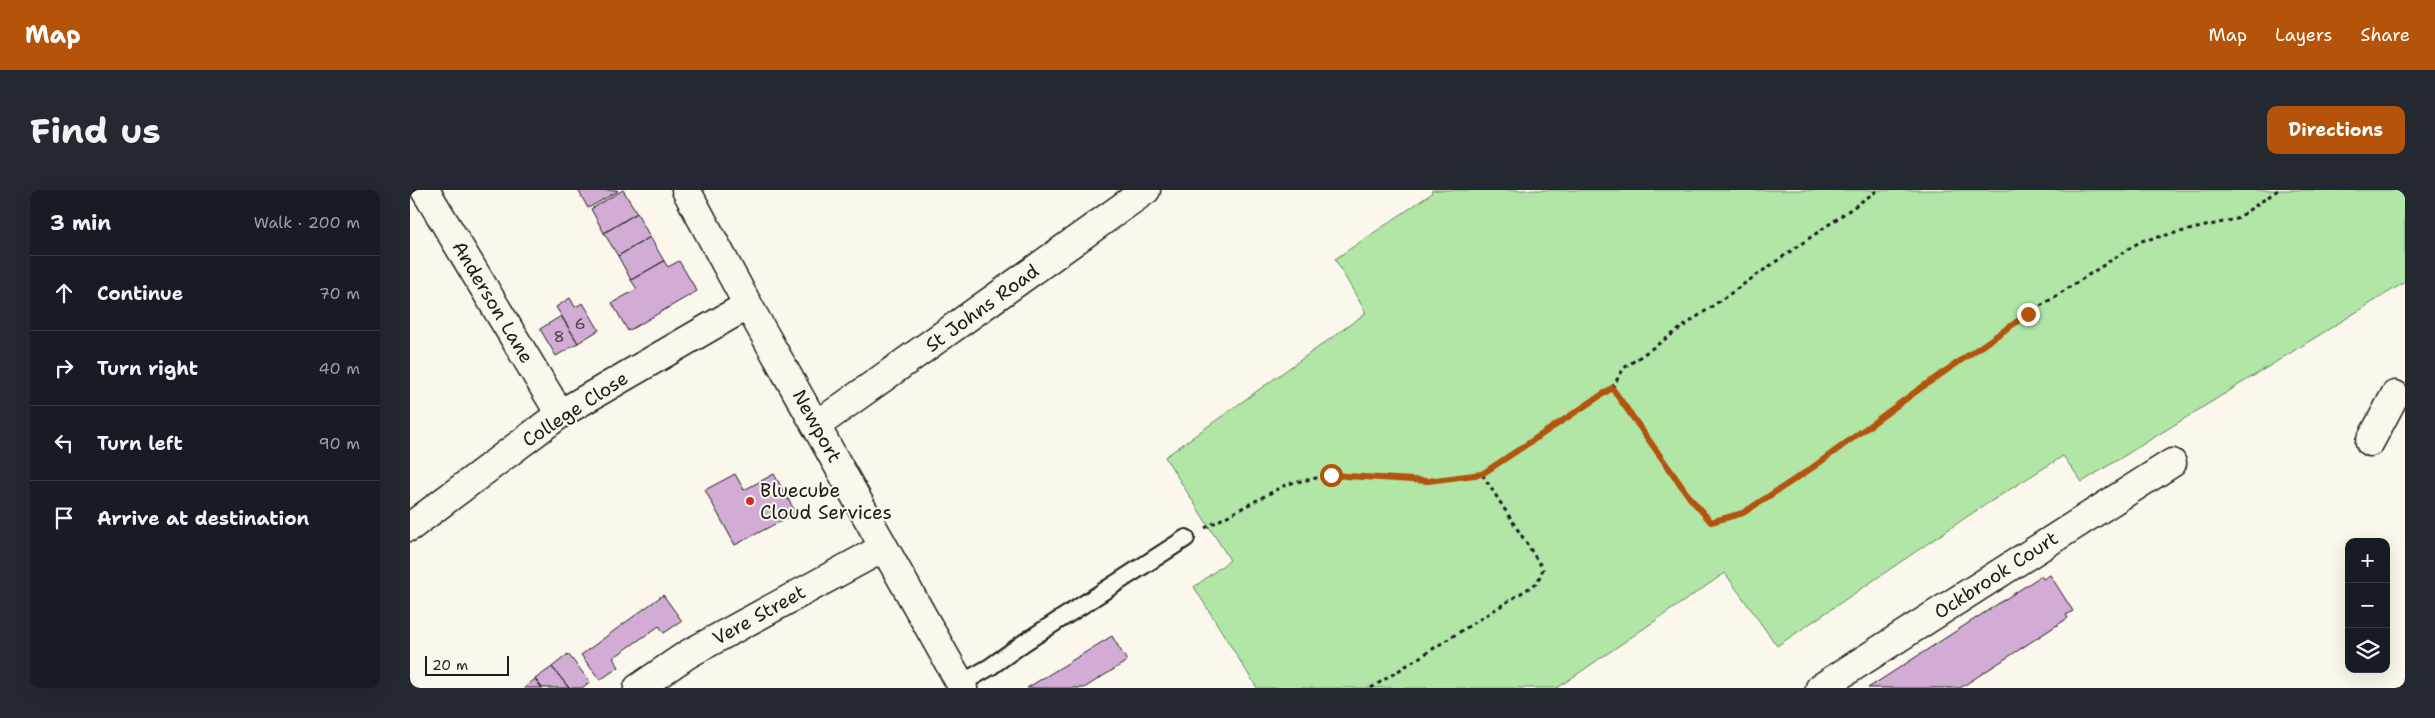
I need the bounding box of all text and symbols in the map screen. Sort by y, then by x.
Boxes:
text: Map [25,19,81,51]
text: Map [2209,23,2247,47]
text: Layers [2275,23,2332,47]
text: Share [2360,23,2410,47]
button: Directions [2267,106,2405,154]
text: Find us [30,107,161,154]
text: 3 min [50,209,111,237]
text: Walk · 200 m [254,212,360,233]
street label: Anderson Lane [447,236,539,368]
street label: St Johns Road [920,258,1044,358]
icon: ahead [50,279,78,307]
text: Continue [97,281,183,306]
text: 70 m [319,283,360,304]
route end [2017,303,2040,326]
house number: 6 [574,313,586,334]
house number: 8 [553,326,565,347]
icon: right [50,354,78,382]
text: Turn right [97,356,198,381]
text: 40 m [318,358,360,379]
street label: College Close [517,365,633,453]
street label: Newport [787,385,847,467]
icon: left [50,429,78,457]
text: Turn left [97,431,183,456]
text: 90 m [319,433,360,454]
route start [1320,464,1343,487]
place label: Bluecube Cloud Services [760,478,892,525]
marker: Bluecube Cloud Services [744,495,756,507]
icon: arrive [50,504,78,532]
text: Arrive at destination [97,506,309,531]
street label: Ockbrook Court [1929,526,2063,624]
map controls [2345,538,2390,673]
button: + [2345,538,2390,583]
street label: Vere Street [708,579,810,651]
button: − [2345,583,2390,628]
button: layers [2345,628,2390,673]
scale bar [425,653,509,676]
text: 20 m [432,656,468,674]

